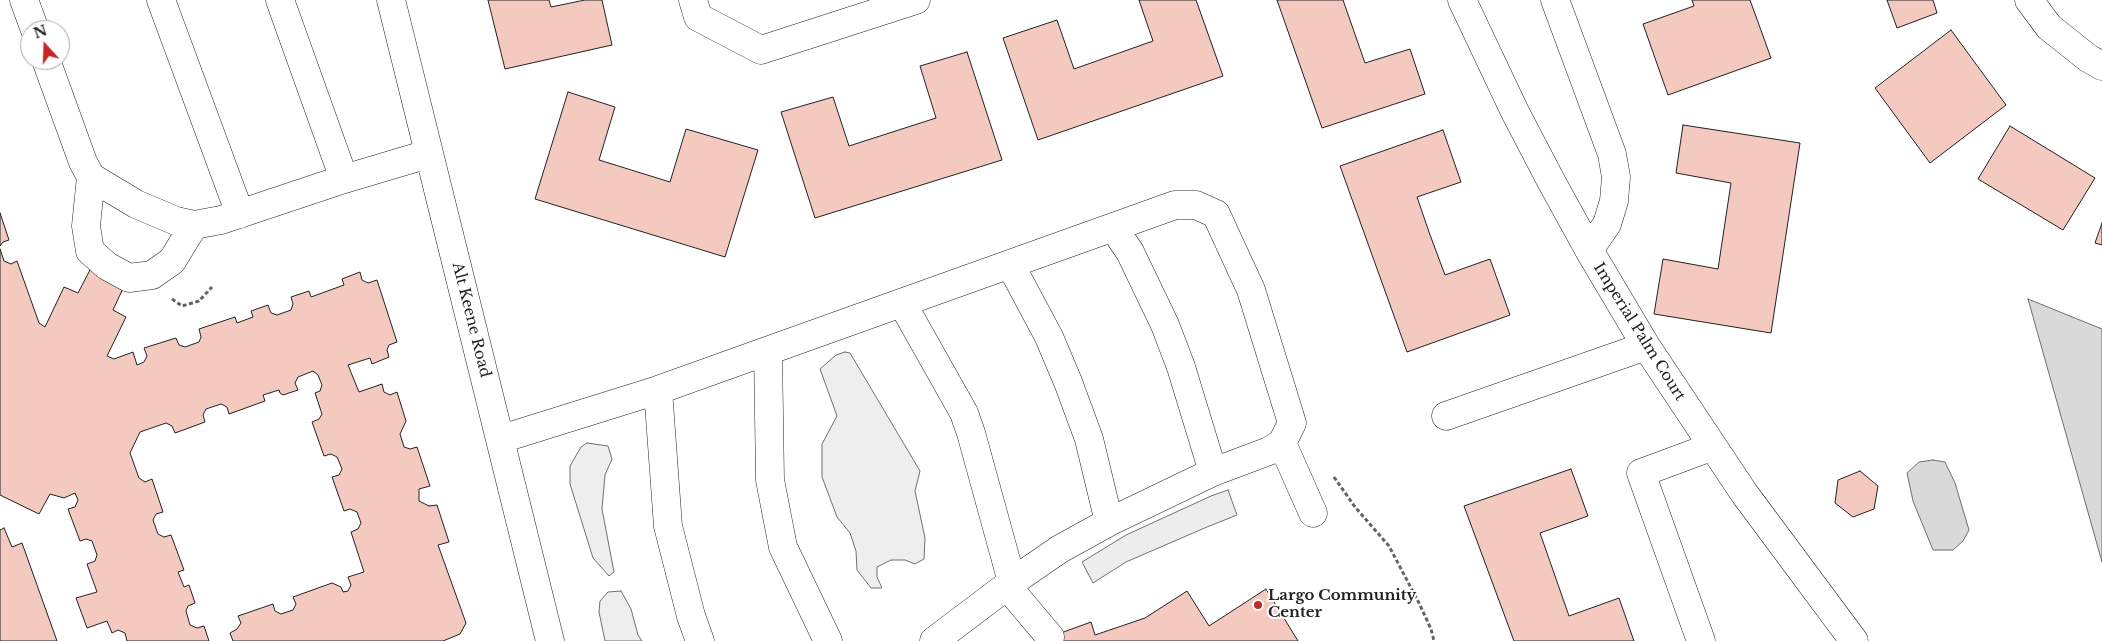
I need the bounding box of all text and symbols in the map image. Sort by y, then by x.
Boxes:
north arrow [20,20,70,70]
text: N [31,21,49,43]
street label: Imperial Palm Court [1589,260,1689,404]
street label: Alt Keene Road [448,261,494,379]
place label: Largo Community Center [1268,587,1416,622]
marker: Largo Community Center [1252,599,1264,611]

